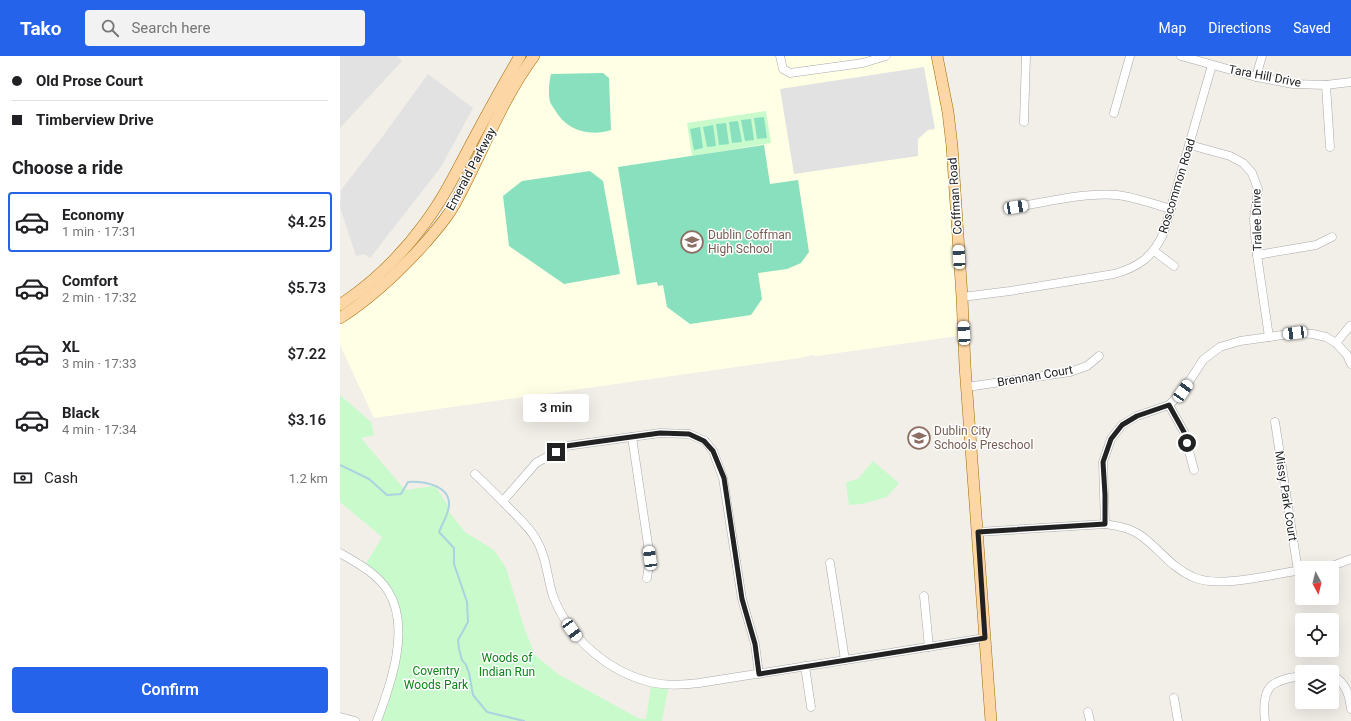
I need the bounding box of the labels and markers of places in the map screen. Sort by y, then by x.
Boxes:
place label: Dublin Coffman High School [708,228,791,256]
school or university icon: Dublin Coffman High School [679,229,705,255]
place label: Dublin City Schools Preschool [934,424,1033,452]
school or university icon: Dublin City Schools Preschool [906,425,932,451]

